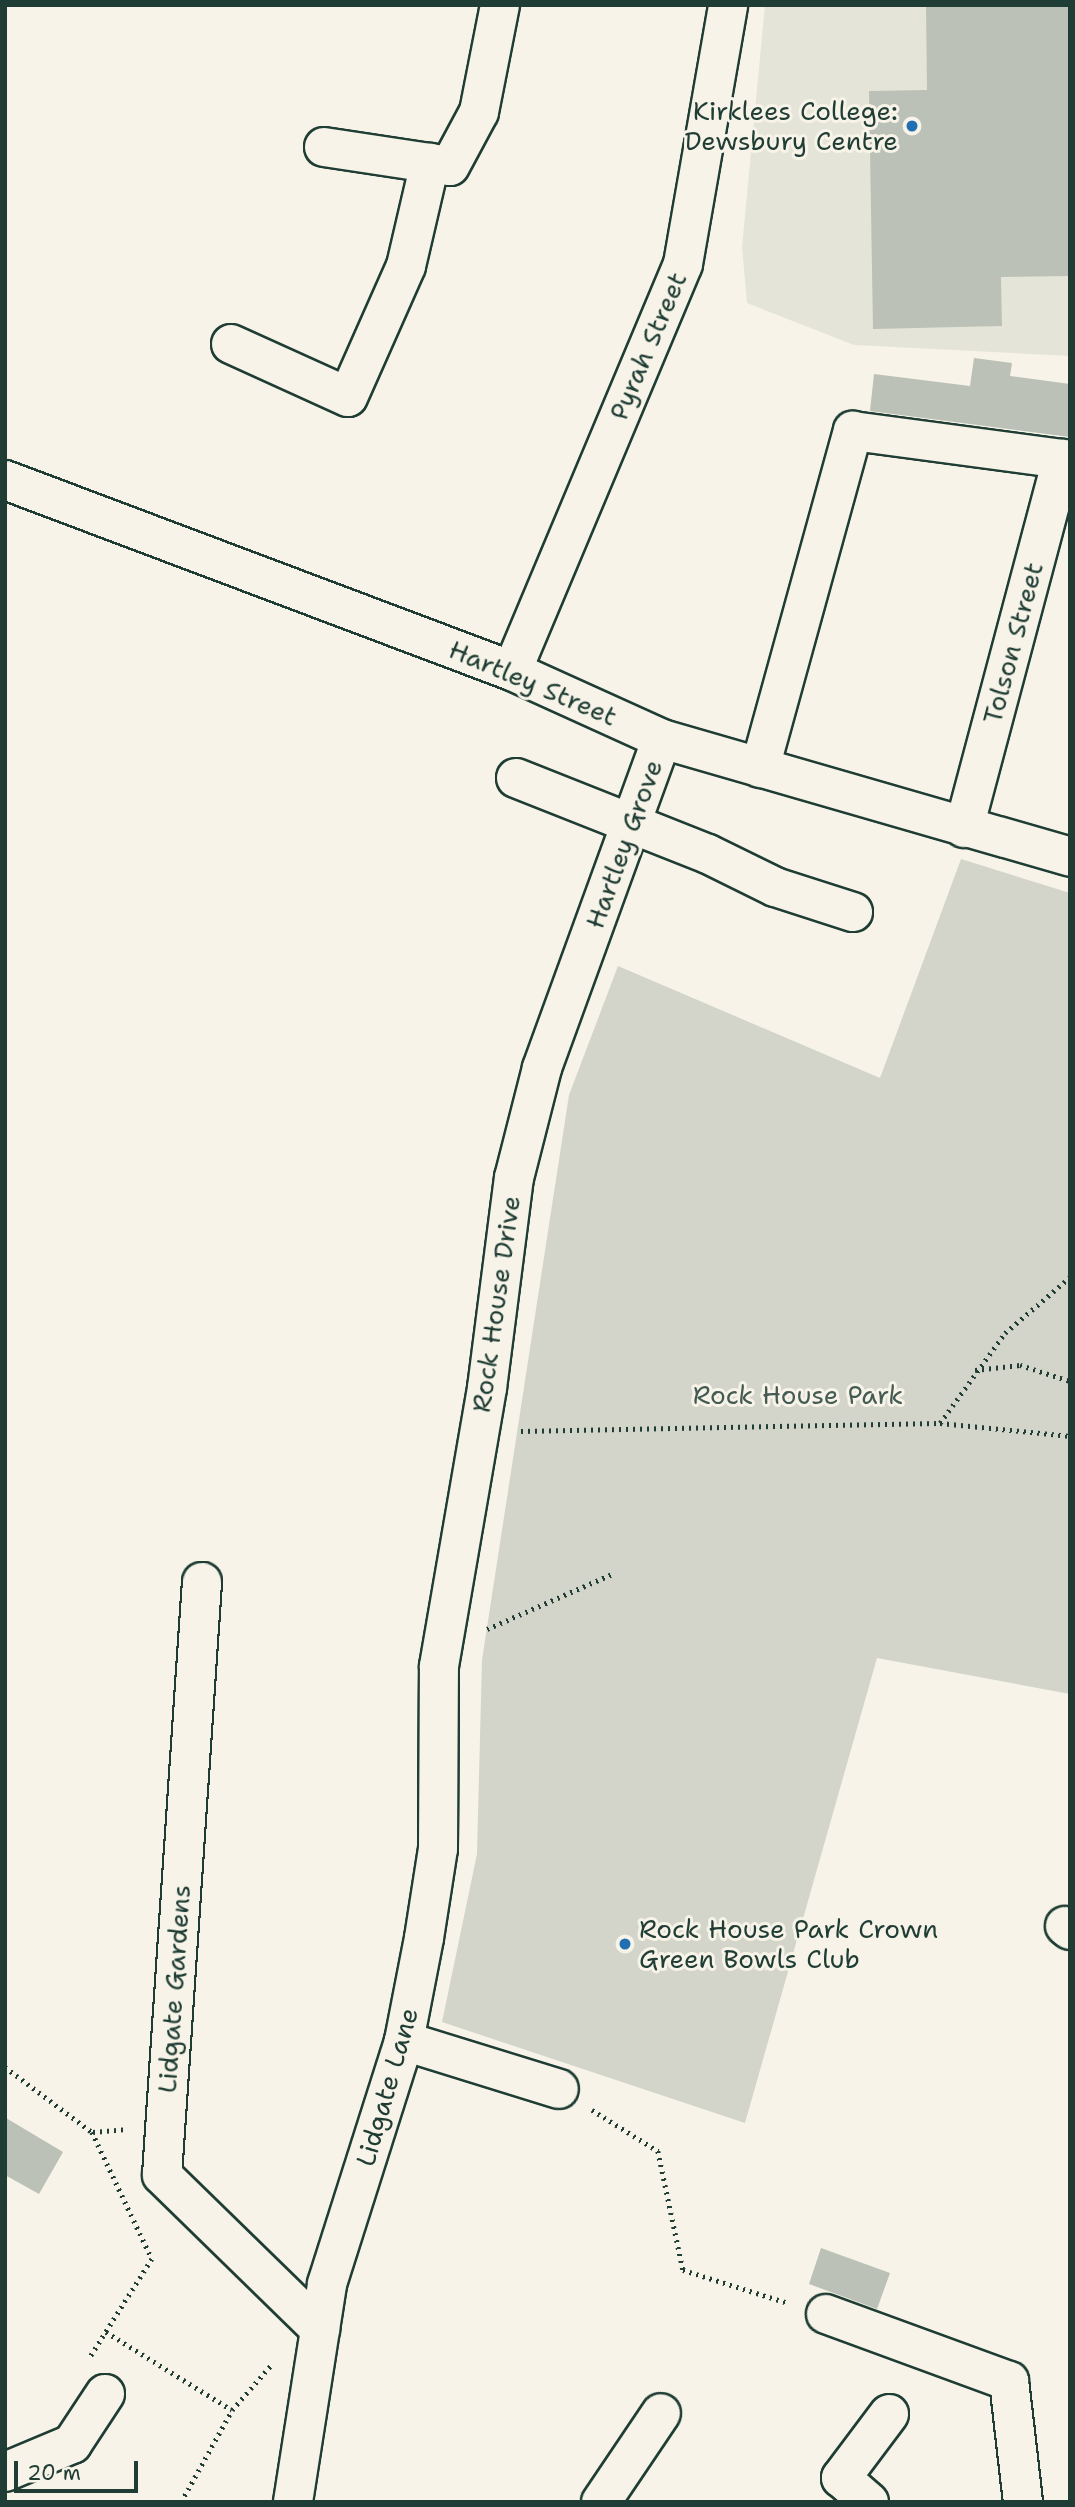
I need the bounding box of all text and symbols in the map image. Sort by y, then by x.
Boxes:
place label: Kirklees College: Dewsbury Centre [684,95,898,156]
marker: Kirklees College: Dewsbury Centre [904,118,920,134]
street label: Pyrah Street [603,267,693,425]
street label: Tolson Street [976,559,1050,727]
street label: Hartley Street [444,634,622,732]
street label: Hartley Grove [579,755,669,933]
street label: Rock House Drive [465,1194,527,1414]
park label: Rock House Park [693,1379,903,1411]
street label: Lidgate Gardens [151,1884,197,2094]
place label: Rock House Park Crown Green Bowls Club [639,1913,938,1974]
marker: Rock House Park Crown Green Bowls Club [617,1936,633,1952]
street label: Lidgate Lane [349,2004,425,2170]
scale bar [18,2448,142,2492]
text: 20 m [27,2459,81,2487]

